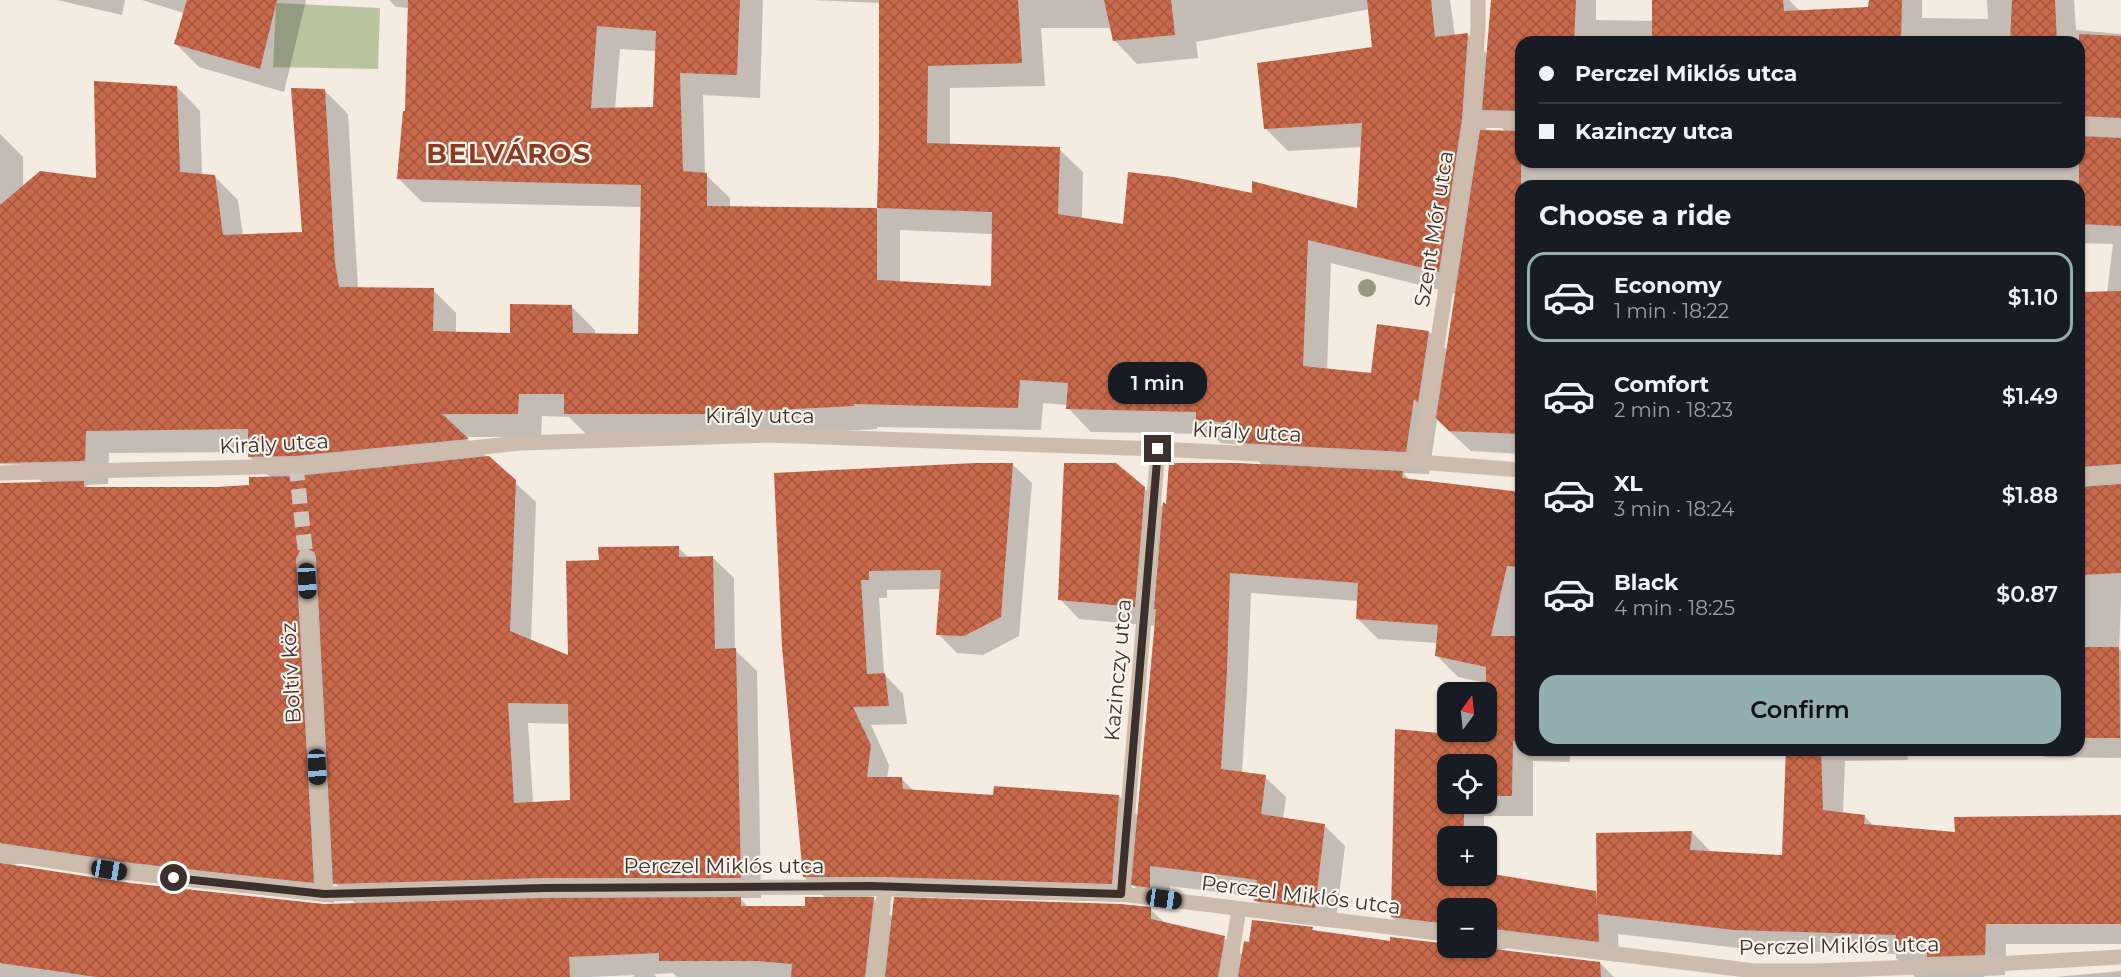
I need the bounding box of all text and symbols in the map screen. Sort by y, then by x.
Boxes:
text: Perczel Miklós utca [1575,60,1797,87]
text: Kazinczy utca [1575,118,1733,145]
district label: BELVÁROS [426,137,592,170]
street label: Szent Mór utca [1409,149,1458,309]
text: Choose a ride [1539,199,1731,232]
icon: car [1542,270,1596,324]
text: Economy [1614,272,1722,299]
text: $1.10 [2008,284,2058,311]
text: 1 min · 18:22 [1614,299,1729,323]
callout: 1 min [1108,362,1208,404]
icon: car [1542,369,1596,423]
text: 1 min [1131,371,1184,395]
text: Comfort [1614,371,1709,398]
text: $1.49 [2002,383,2058,410]
text: 2 min · 18:23 [1614,398,1733,422]
street label: Király utca [705,403,815,428]
street label: Király utca [1192,416,1302,447]
street label: Király utca [219,428,329,459]
route end [1144,435,1171,462]
icon: car [1542,468,1596,522]
text: XL [1614,470,1643,497]
text: $1.88 [2002,482,2058,509]
text: 3 min · 18:24 [1614,497,1735,521]
car [297,563,317,599]
icon: car [1542,567,1596,621]
text: Black [1614,569,1678,596]
text: $0.87 [1996,581,2058,608]
text: 4 min · 18:25 [1614,596,1735,620]
street label: Kazinczy utca [1099,598,1136,742]
street label: Boltív köz [275,622,306,724]
button: Confirm [1539,675,2061,744]
north arrow [1437,682,1497,742]
map controls [1437,682,1497,958]
car [307,749,327,785]
button: locate [1437,754,1497,814]
button: + [1437,826,1497,886]
street label: Perczel Miklós utca [624,853,824,878]
car [90,858,128,882]
route start [160,864,187,891]
street label: Perczel Miklós utca [1200,870,1402,919]
car [1145,888,1183,910]
button: − [1437,898,1497,958]
street label: Perczel Miklós utca [1738,931,1940,960]

